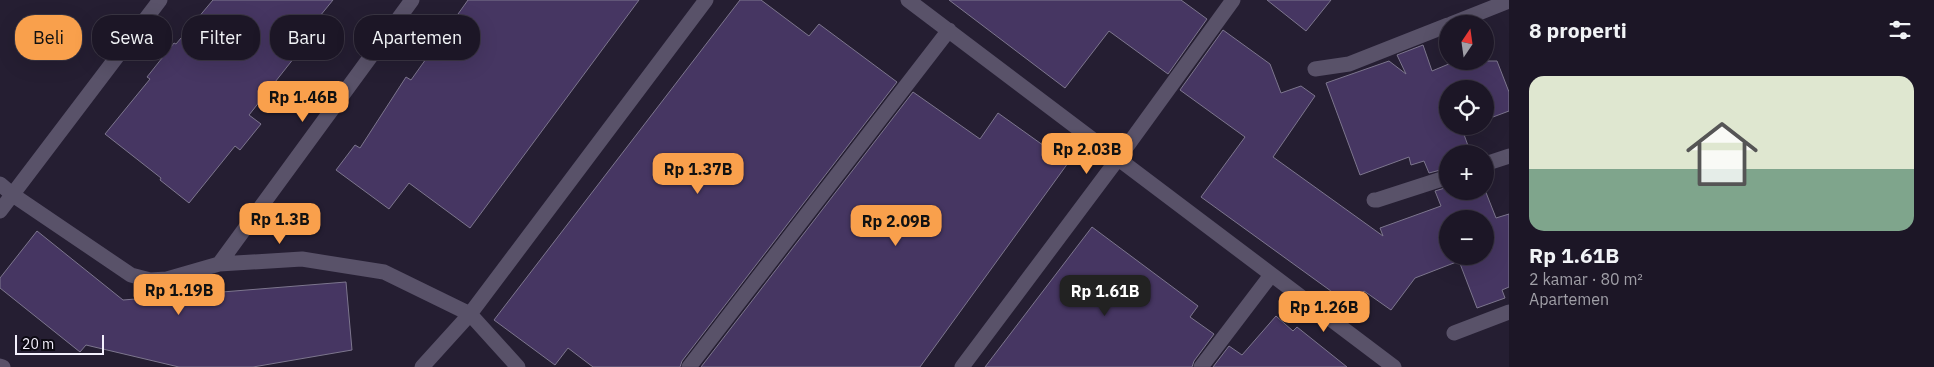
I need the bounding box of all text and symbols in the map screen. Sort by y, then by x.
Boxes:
chip: Beli [15,15,82,60]
chip: Sewa [92,15,172,60]
chip: Filter [182,15,260,60]
chip: Baru [270,15,344,60]
chip: Apartemen [354,15,480,60]
north arrow [1439,15,1494,70]
map controls [1439,15,1494,265]
text: 8 properti [1529,16,1627,44]
icon: filters [1886,16,1914,44]
pin: Rp 1.46B [251,80,355,123]
button: locate [1439,80,1494,135]
text: Rp 1.46B [269,87,337,107]
icon: home [1677,109,1767,199]
pin: Rp 2.03B [1035,132,1139,175]
text: Rp 2.03B [1053,139,1121,159]
button: + [1439,145,1494,200]
pin: Rp 1.37B [646,152,750,195]
text: Rp 1.37B [664,159,732,179]
pin: Rp 1.3B [234,202,326,245]
pin: Rp 2.09B [844,204,948,247]
text: Rp 1.3B [250,209,310,229]
button: − [1439,210,1494,265]
text: Rp 2.09B [862,211,930,231]
text: Rp 1.61B [1529,241,1619,269]
text: 2 kamar · 80 m² [1529,269,1643,289]
pin: Rp 1.19B [127,274,231,316]
pin: Rp 1.61B [1053,274,1157,317]
text: Rp 1.19B [145,280,213,300]
text: Rp 1.61B [1071,281,1139,301]
text: Apartemen [1529,289,1609,309]
pin: Rp 1.26B [1272,290,1376,333]
text: Rp 1.26B [1290,297,1358,317]
scale bar [15,332,104,355]
text: 20 m [22,335,54,353]

